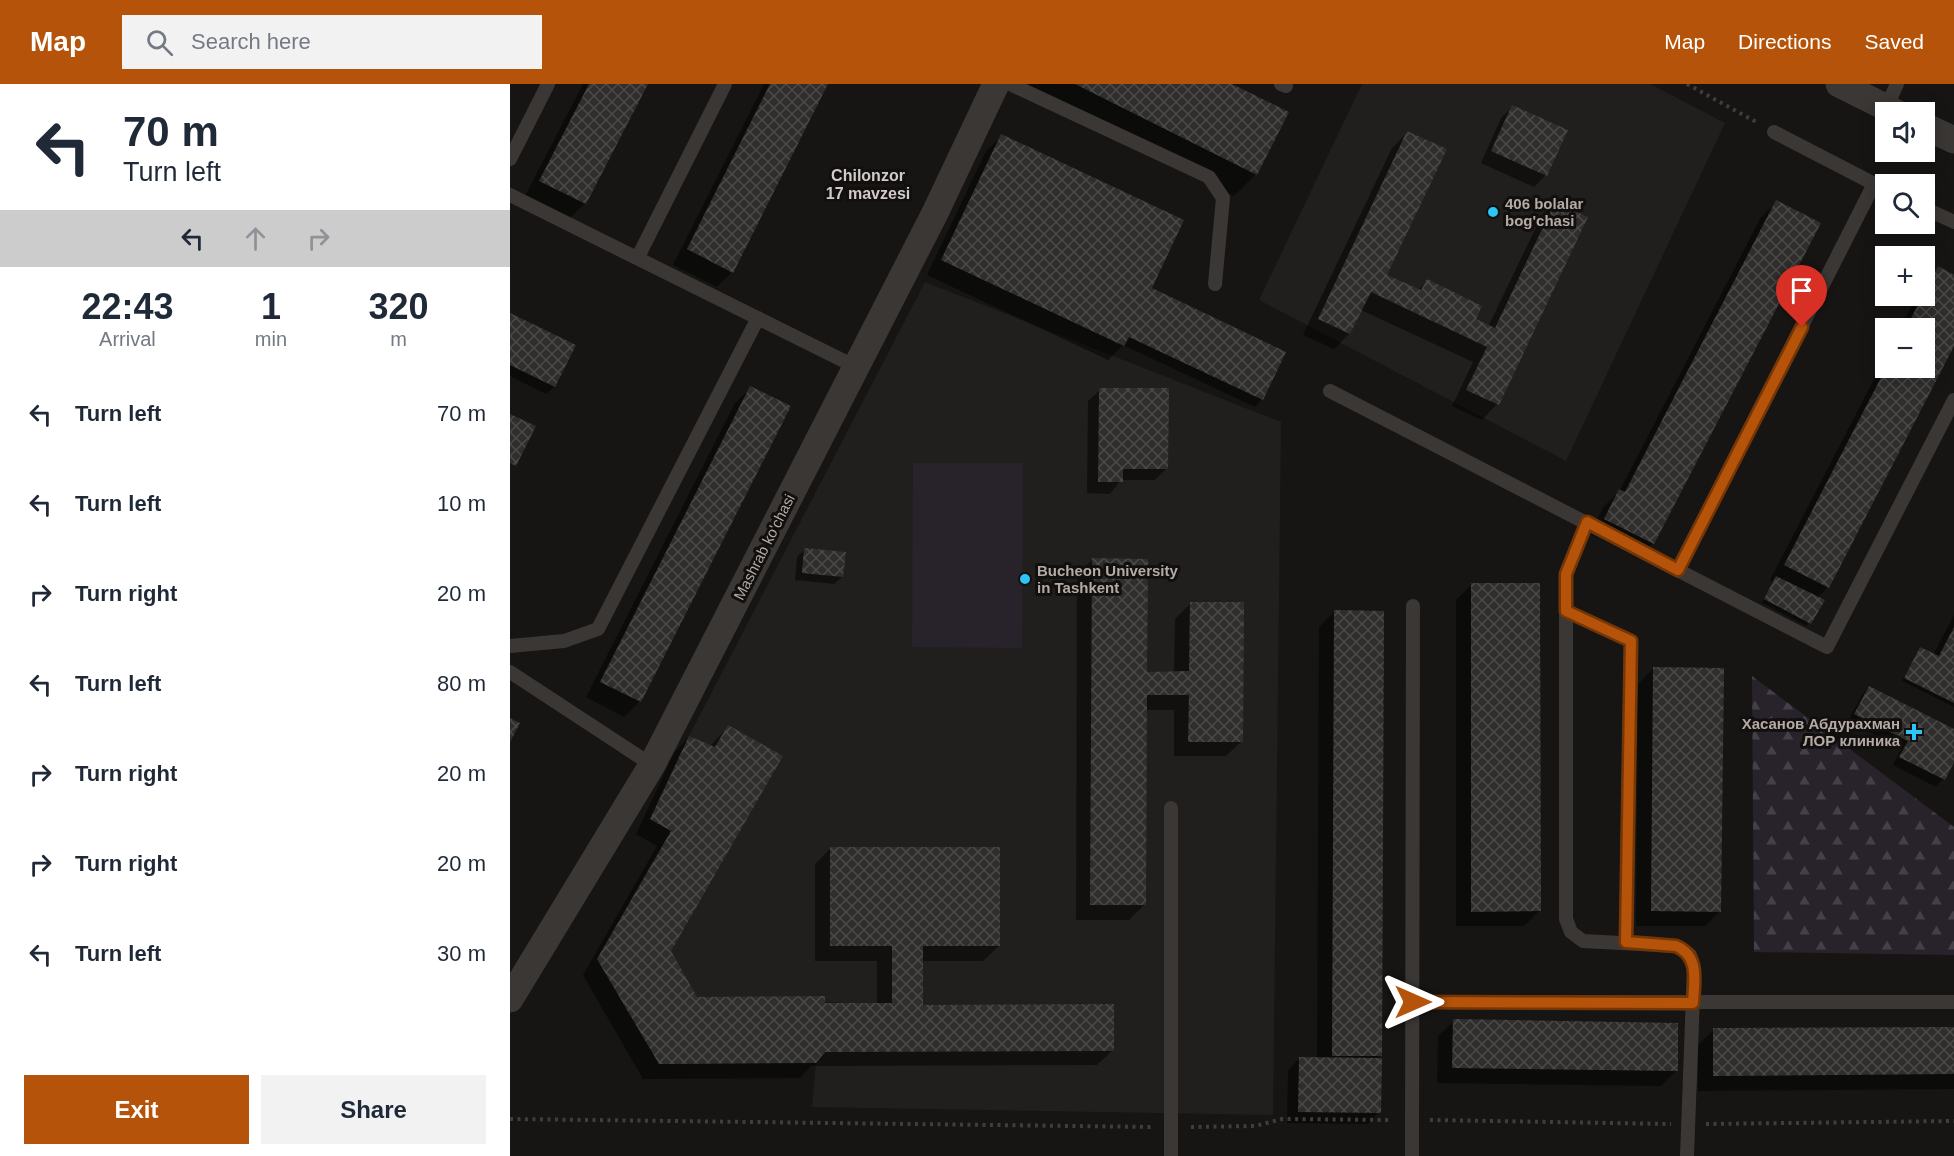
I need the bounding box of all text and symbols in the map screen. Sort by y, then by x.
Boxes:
search box [122,15,542,69]
text: Map [30,26,86,57]
icon: search [143,26,176,59]
text: Search here [191,29,311,54]
text: Map [1664,30,1705,53]
text: Directions [1738,30,1831,53]
text: Saved [1864,30,1924,53]
map controls [1875,102,1935,378]
button: sound [1875,102,1935,162]
icon: left [24,108,102,186]
text: 70 m [123,108,219,155]
text: Turn left [123,157,221,187]
district label: Chilonzor 17 mavzesi [826,167,910,202]
button: search [1875,174,1935,234]
place label: 406 bolalar bog'chasi [1505,195,1584,229]
marker: 406 bolalar bog'chasi [1486,205,1500,219]
icon: left [176,222,209,255]
icon: ahead [239,222,272,255]
icon: right [302,222,335,255]
button: + [1875,246,1935,306]
pin [1776,265,1827,327]
icon: arrive [1785,274,1818,307]
text: 22:43 [81,286,173,327]
text: 1 [261,286,281,327]
text: 320 [368,286,429,327]
button: − [1875,318,1935,378]
text: Arrival [99,328,156,350]
text: min [255,328,287,350]
text: m [390,328,407,350]
icon: left [24,398,57,431]
text: Turn left [75,401,161,426]
text: 70 m [437,401,486,426]
icon: left [24,488,57,521]
text: Turn left [75,491,161,516]
text: 10 m [437,491,486,516]
street label: Mashrab ko'chasi [730,491,798,603]
place label: Bucheon University in Tashkent [1037,562,1179,596]
marker: Bucheon University in Tashkent [1018,572,1032,586]
icon: right [24,578,57,611]
text: Turn right [75,581,177,606]
text: 20 m [437,581,486,606]
icon: left [24,668,57,701]
text: Turn left [75,671,161,696]
text: 80 m [437,671,486,696]
place label: Хасанов Абдурахман ЛОР клиника [1742,715,1901,749]
marker: Хасанов Абдурахман ЛОР клиника [1905,723,1923,741]
icon: right [24,758,57,791]
text: Turn right [75,761,177,786]
text: 20 m [437,761,486,786]
icon: right [24,848,57,881]
text: Turn right [75,851,177,876]
text: 20 m [437,851,486,876]
icon: left [24,938,57,971]
text: Turn left [75,941,161,966]
text: 30 m [437,941,486,966]
position arrow [1381,970,1445,1034]
button: Exit [24,1075,249,1144]
button: Share [261,1075,486,1144]

